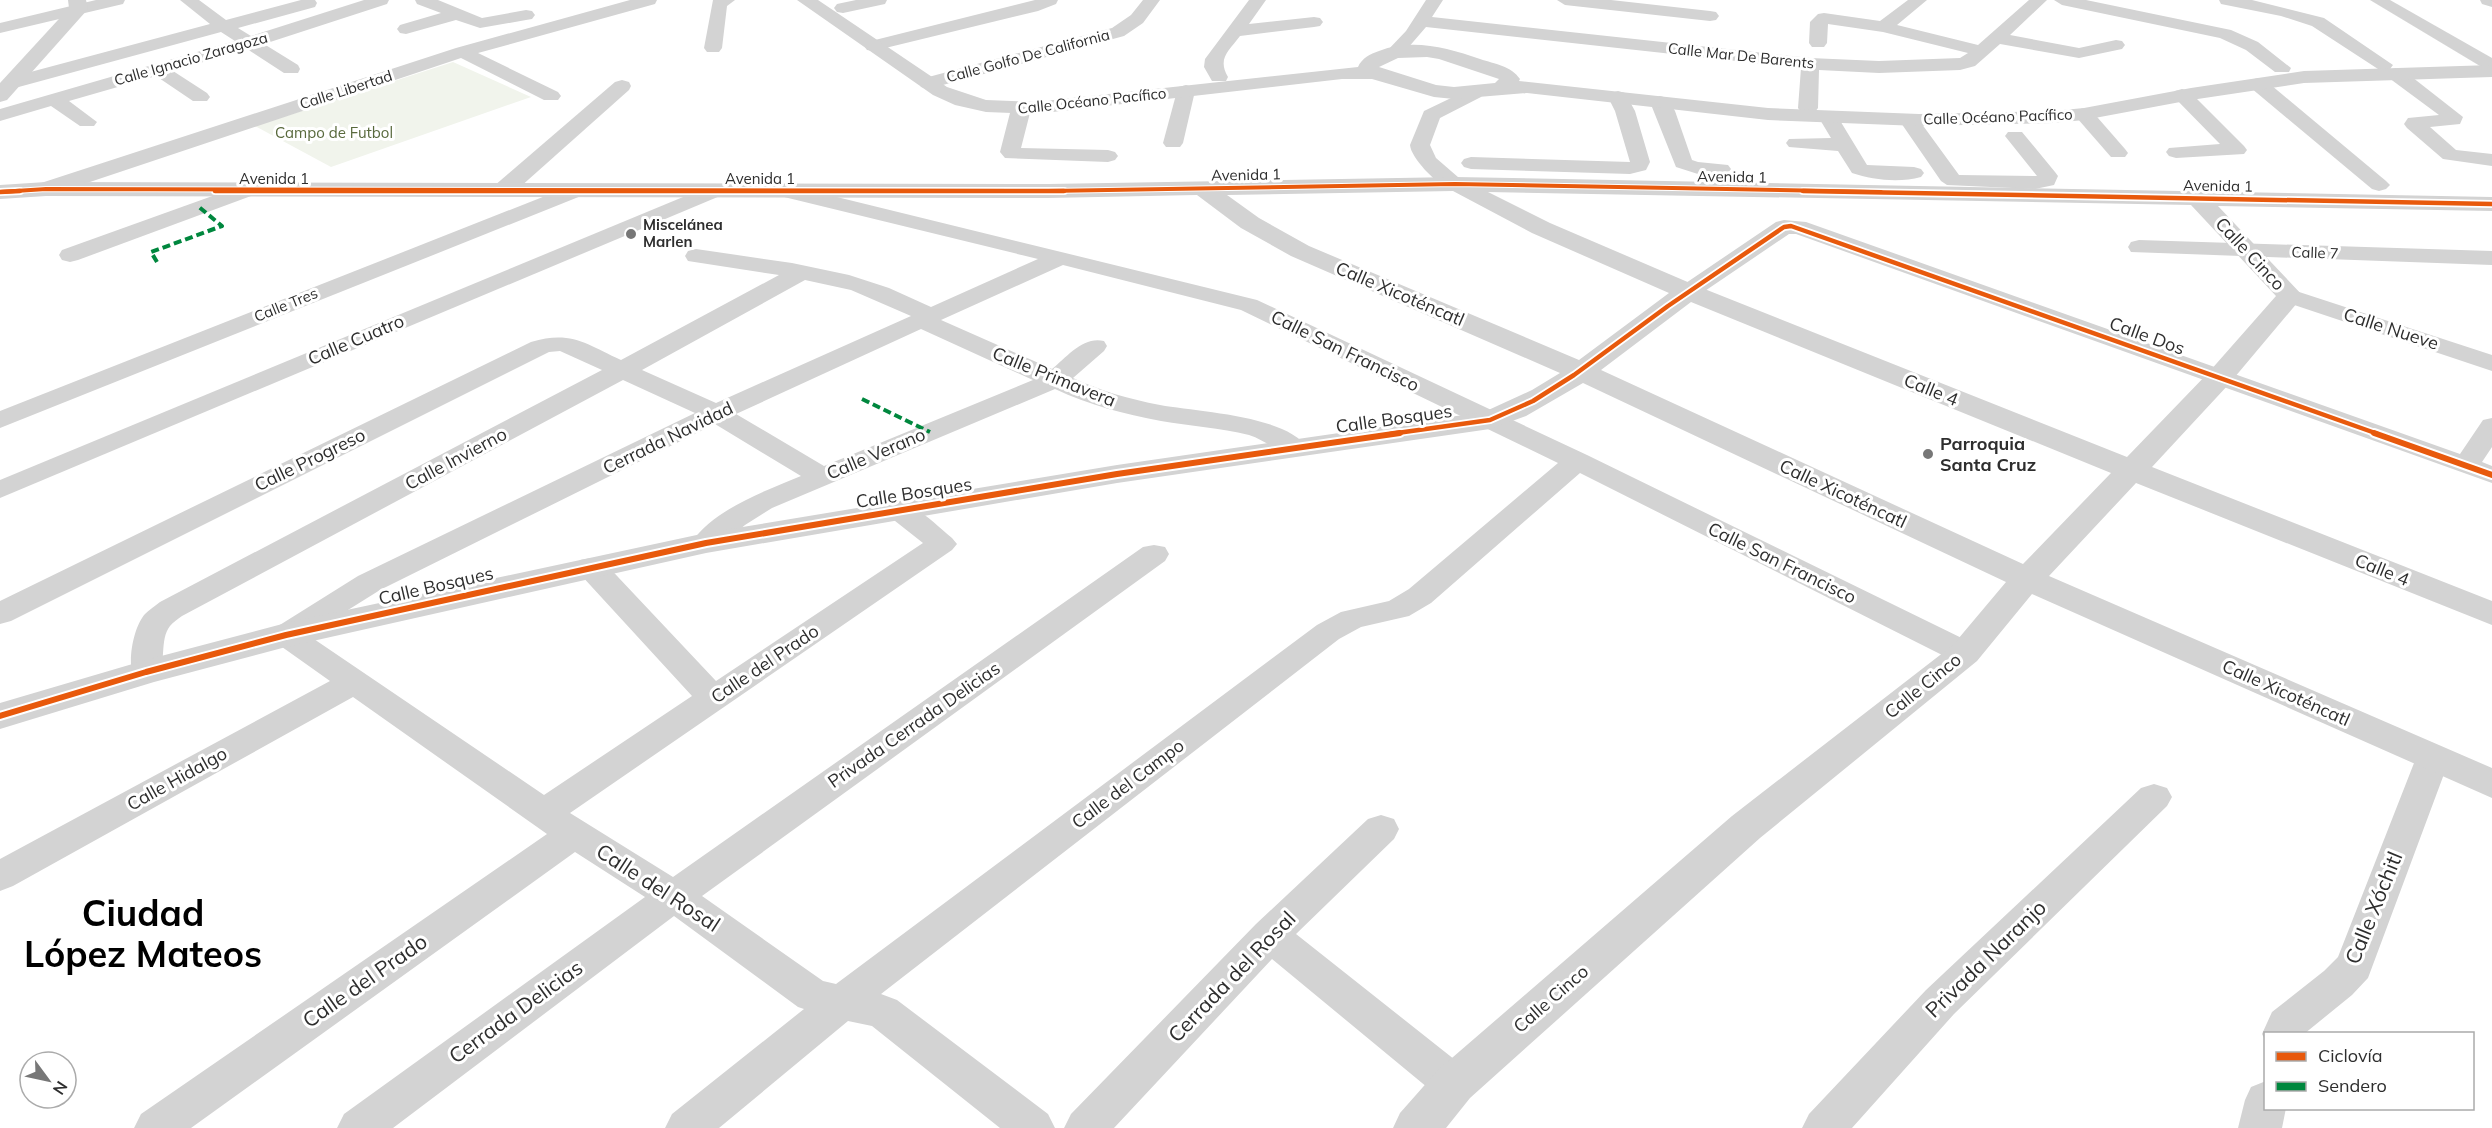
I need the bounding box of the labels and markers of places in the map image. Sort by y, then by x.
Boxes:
place label: Miscelánea Marlen [643,215,723,251]
marker: Miscelánea Marlen [624,227,638,241]
place label: Parroquia Santa Cruz [1940,432,2036,476]
marker: Parroquia Santa Cruz [1921,447,1935,461]

